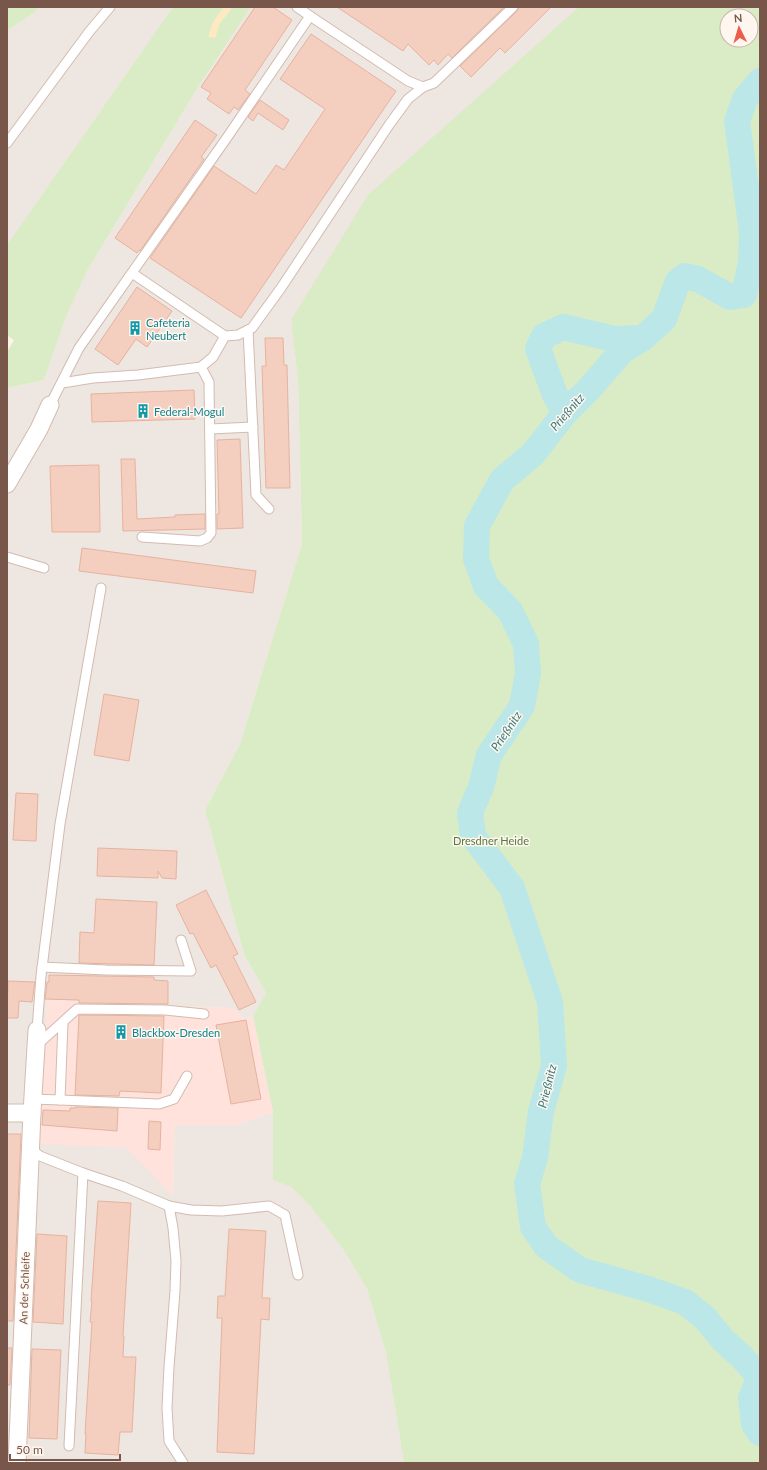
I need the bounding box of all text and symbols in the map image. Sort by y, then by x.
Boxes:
north arrow [719,8,759,48]
text: N [733,11,743,24]
place label: Cafeteria Neubert [146,316,190,342]
building icon: Cafeteria Neubert [127,320,143,336]
water label: Prießnitz [547,390,588,434]
building icon: Federal-Mogul [135,403,151,419]
place label: Federal-Mogul [154,405,224,418]
water label: Prießnitz [487,708,525,754]
park label: Dresdner Heide [453,834,529,847]
building icon: Blackbox-Dresden [113,1024,129,1040]
place label: Blackbox-Dresden [132,1026,220,1039]
water label: Prießnitz [534,1062,560,1109]
street label: An der Schleife [16,1251,32,1325]
scale bar [10,1436,120,1462]
text: 50 m [16,1442,43,1457]

